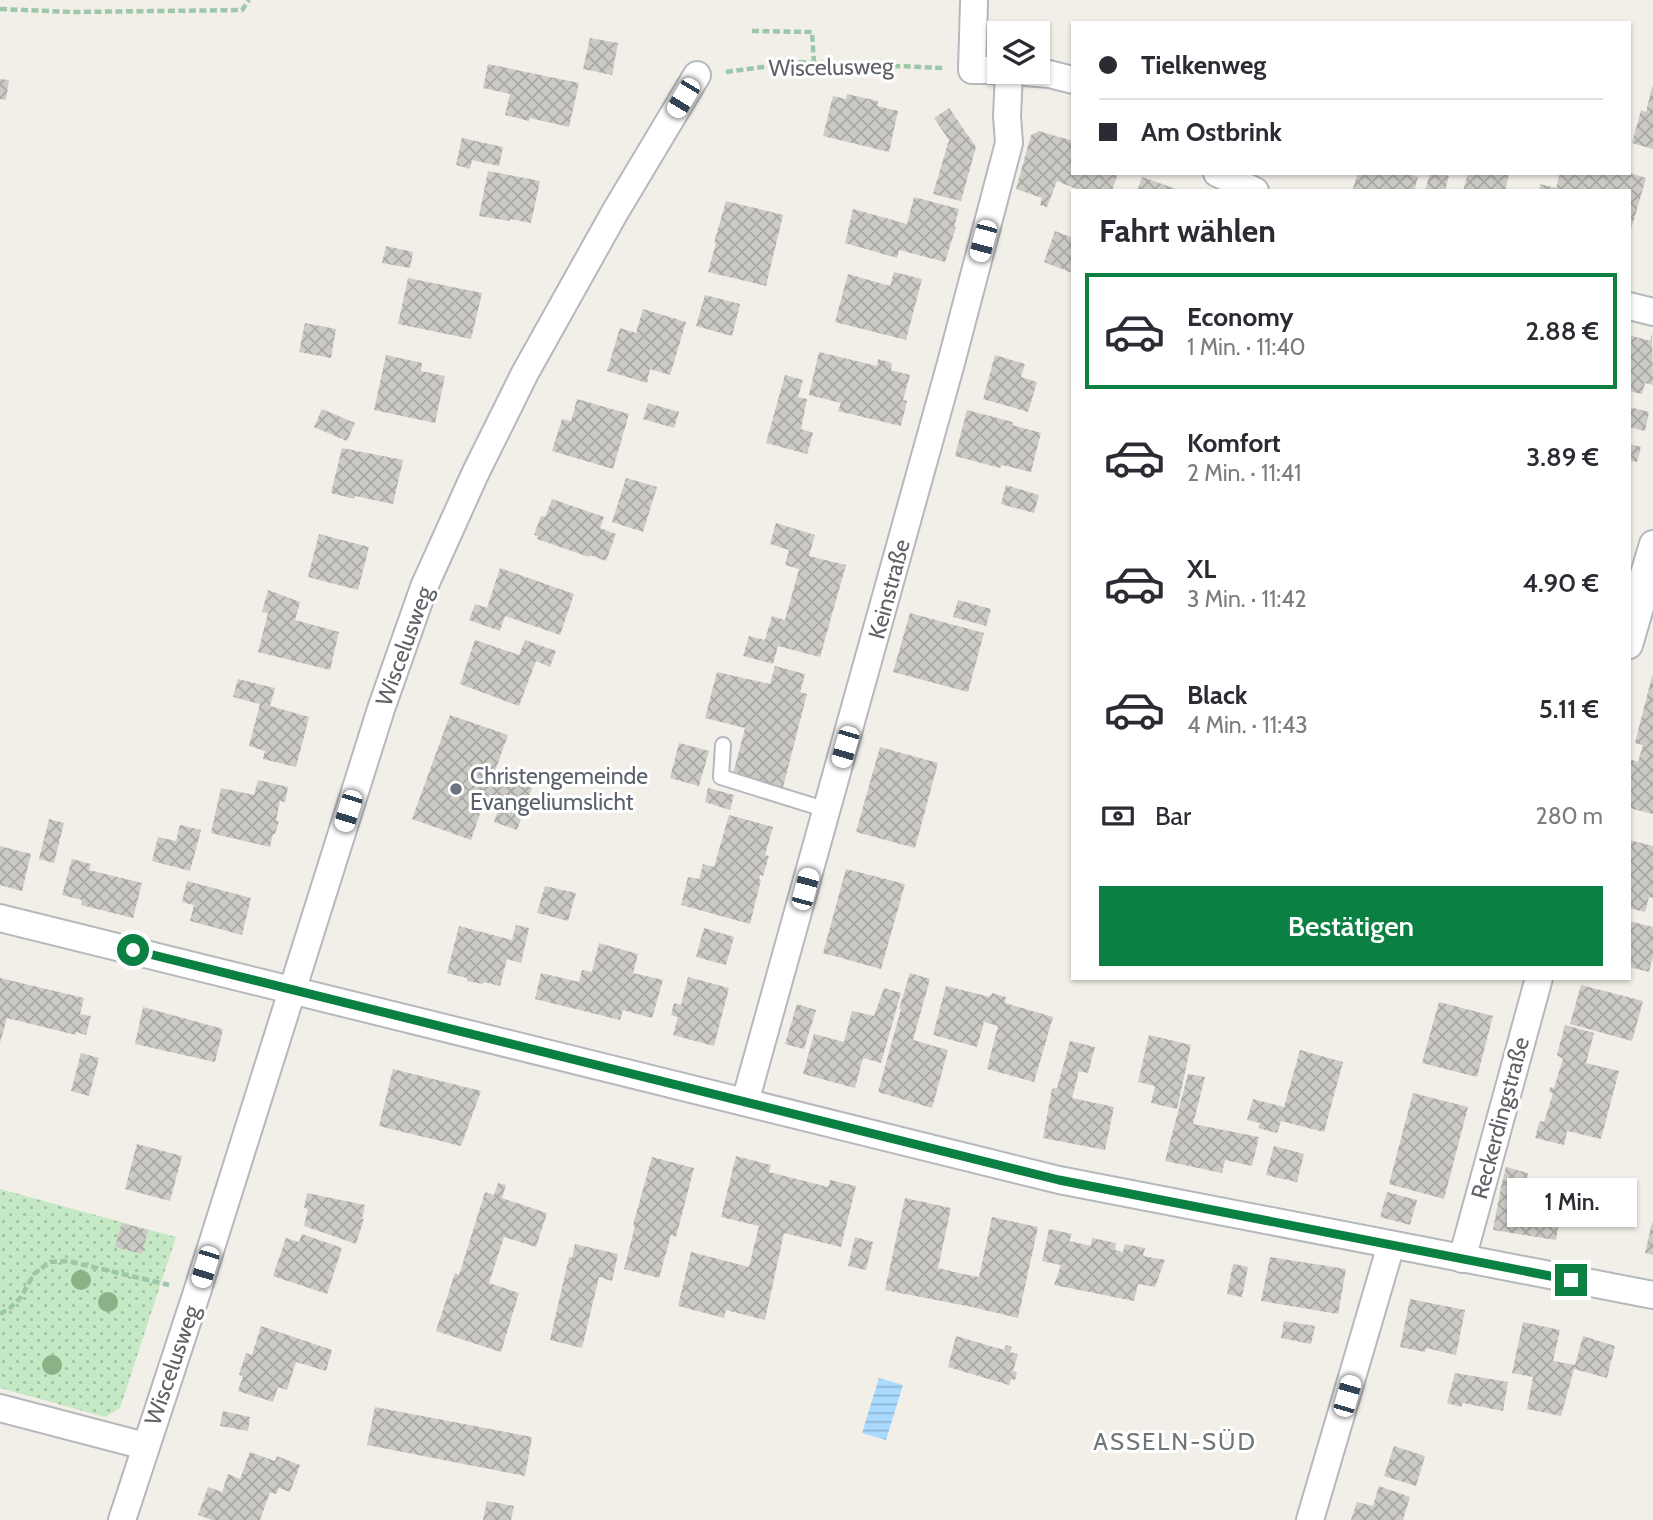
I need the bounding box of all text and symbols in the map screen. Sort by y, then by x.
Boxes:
map controls [987,21,1050,84]
button: layers [987,21,1050,84]
text: Tielkenweg [1141,49,1266,81]
street label: Wiscelusweg [768,52,894,82]
car [664,75,703,121]
text: Am Ostbrink [1141,116,1282,148]
text: Fahrt wählen [1099,211,1276,250]
car [968,218,999,264]
icon: car [1103,300,1166,363]
text: Economy [1187,301,1293,333]
text: 2.88 € [1526,315,1599,347]
text: 1 Min. · 11:40 [1187,333,1306,361]
icon: car [1103,426,1166,489]
text: Komfort [1187,427,1281,459]
text: 3.89 € [1526,441,1599,473]
text: 2 Min. · 11:41 [1187,459,1302,487]
street label: Keinstraße [862,536,916,642]
icon: car [1103,552,1166,615]
text: XL [1187,553,1216,585]
text: 4.90 € [1522,567,1599,599]
street label: Wiscelusweg [369,582,439,709]
text: 3 Min. · 11:42 [1187,585,1307,613]
icon: car [1103,678,1166,741]
text: Black [1187,679,1247,711]
text: 5.11 € [1539,693,1599,725]
text: 4 Min. · 11:43 [1187,711,1308,739]
car [830,724,861,770]
place label: Christengemeinde Evangeliumslicht [470,762,648,816]
marker: Christengemeinde Evangeliumslicht [448,781,464,797]
car [332,788,365,834]
icon: cash [1099,797,1137,835]
text: Bar [1155,800,1191,832]
text: 280 m [1536,802,1603,830]
car [790,866,821,912]
button: Bestätigen [1099,886,1603,966]
route start [117,934,149,966]
street label: Reckerdingstraße [1465,1034,1535,1202]
callout: 1 Min. [1506,1178,1636,1228]
text: 1 Min. [1544,1188,1600,1216]
car [189,1244,222,1290]
route end [1555,1264,1587,1296]
street label: Wiscelusweg [138,1301,206,1429]
car [1332,1373,1363,1419]
district label: ASSELN-SÜD [1093,1427,1257,1456]

